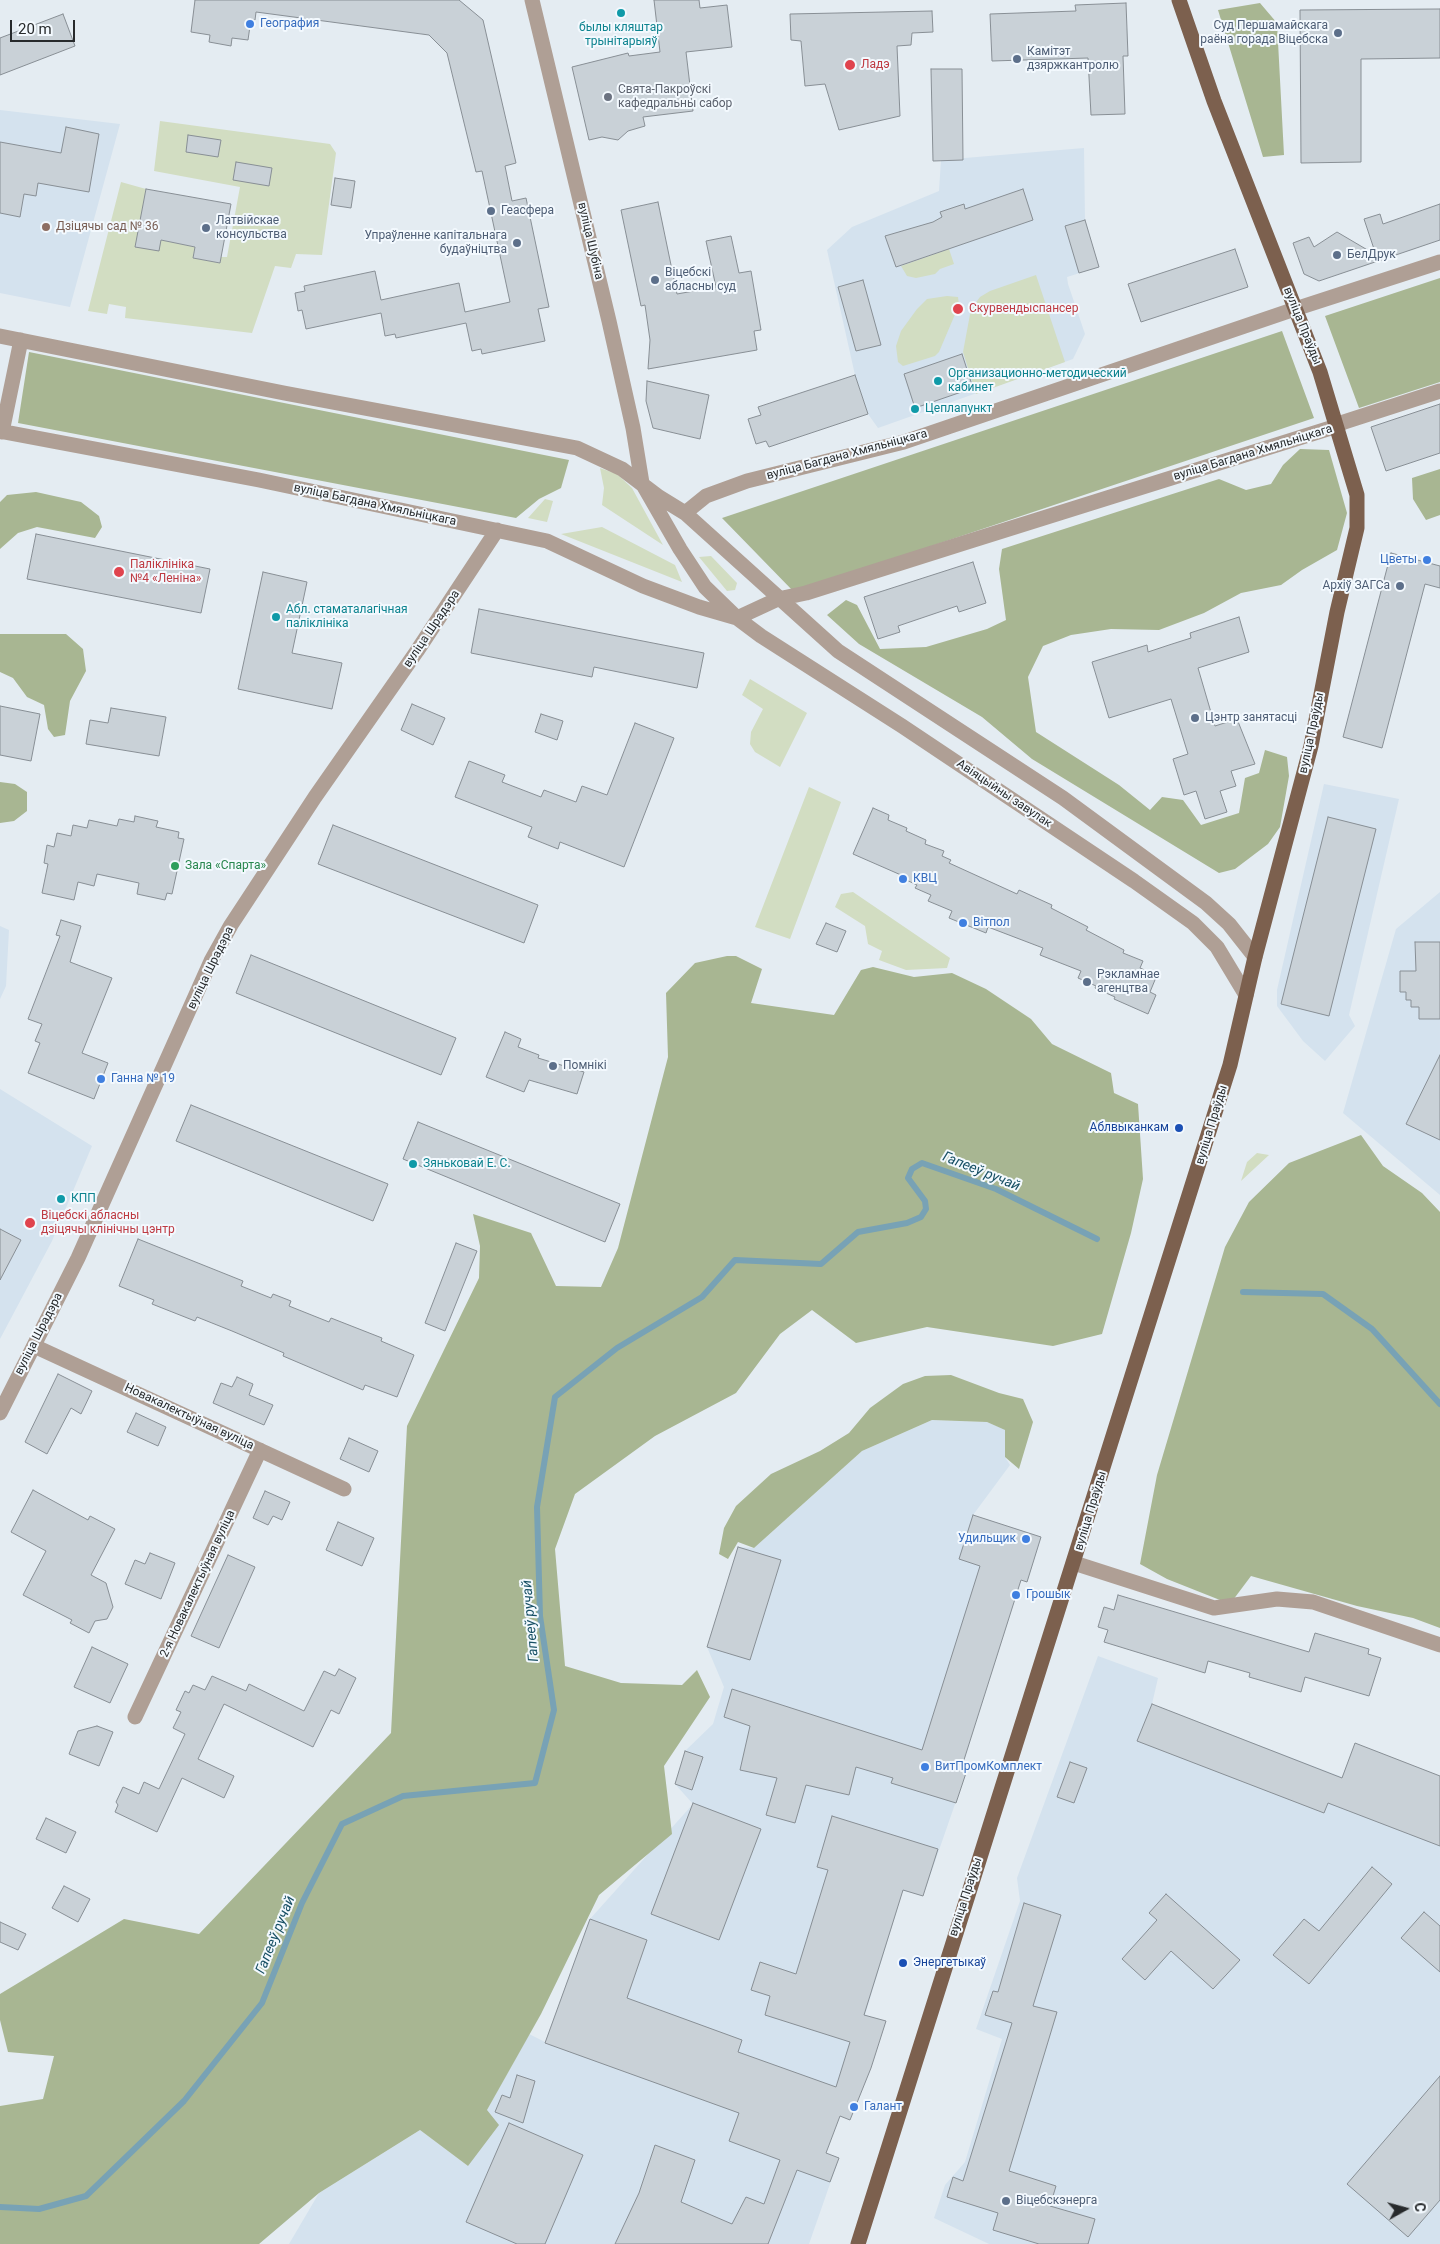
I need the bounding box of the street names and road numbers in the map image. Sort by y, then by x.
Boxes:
street label: вуліца Шубіна [574,201,606,281]
street label: вуліца Праўды [1280,285,1324,367]
street label: вуліца Багдана Хмяльніцкага [1172,422,1334,484]
street label: вуліца Багдана Хмяльніцкага [765,427,929,483]
street label: вуліца Багдана Хмяльніцкага [292,481,458,529]
street label: вуліца Шрадэра [401,588,463,670]
street label: вуліца Праўды [1296,691,1328,775]
street label: Авіяцыйны завулак [954,757,1054,831]
street label: вуліца Шрадэра [185,924,237,1012]
street label: вуліца Праўды [1193,1084,1231,1166]
street label: вуліца Шрадэра [12,1291,66,1377]
street label: Новакалектыўная вуліца [122,1381,256,1453]
street label: вуліца Праўды [1072,1470,1110,1552]
street label: 2-я Новакалектыўная вуліца [158,1508,238,1660]
street label: вуліца Праўды [946,1856,986,1938]

